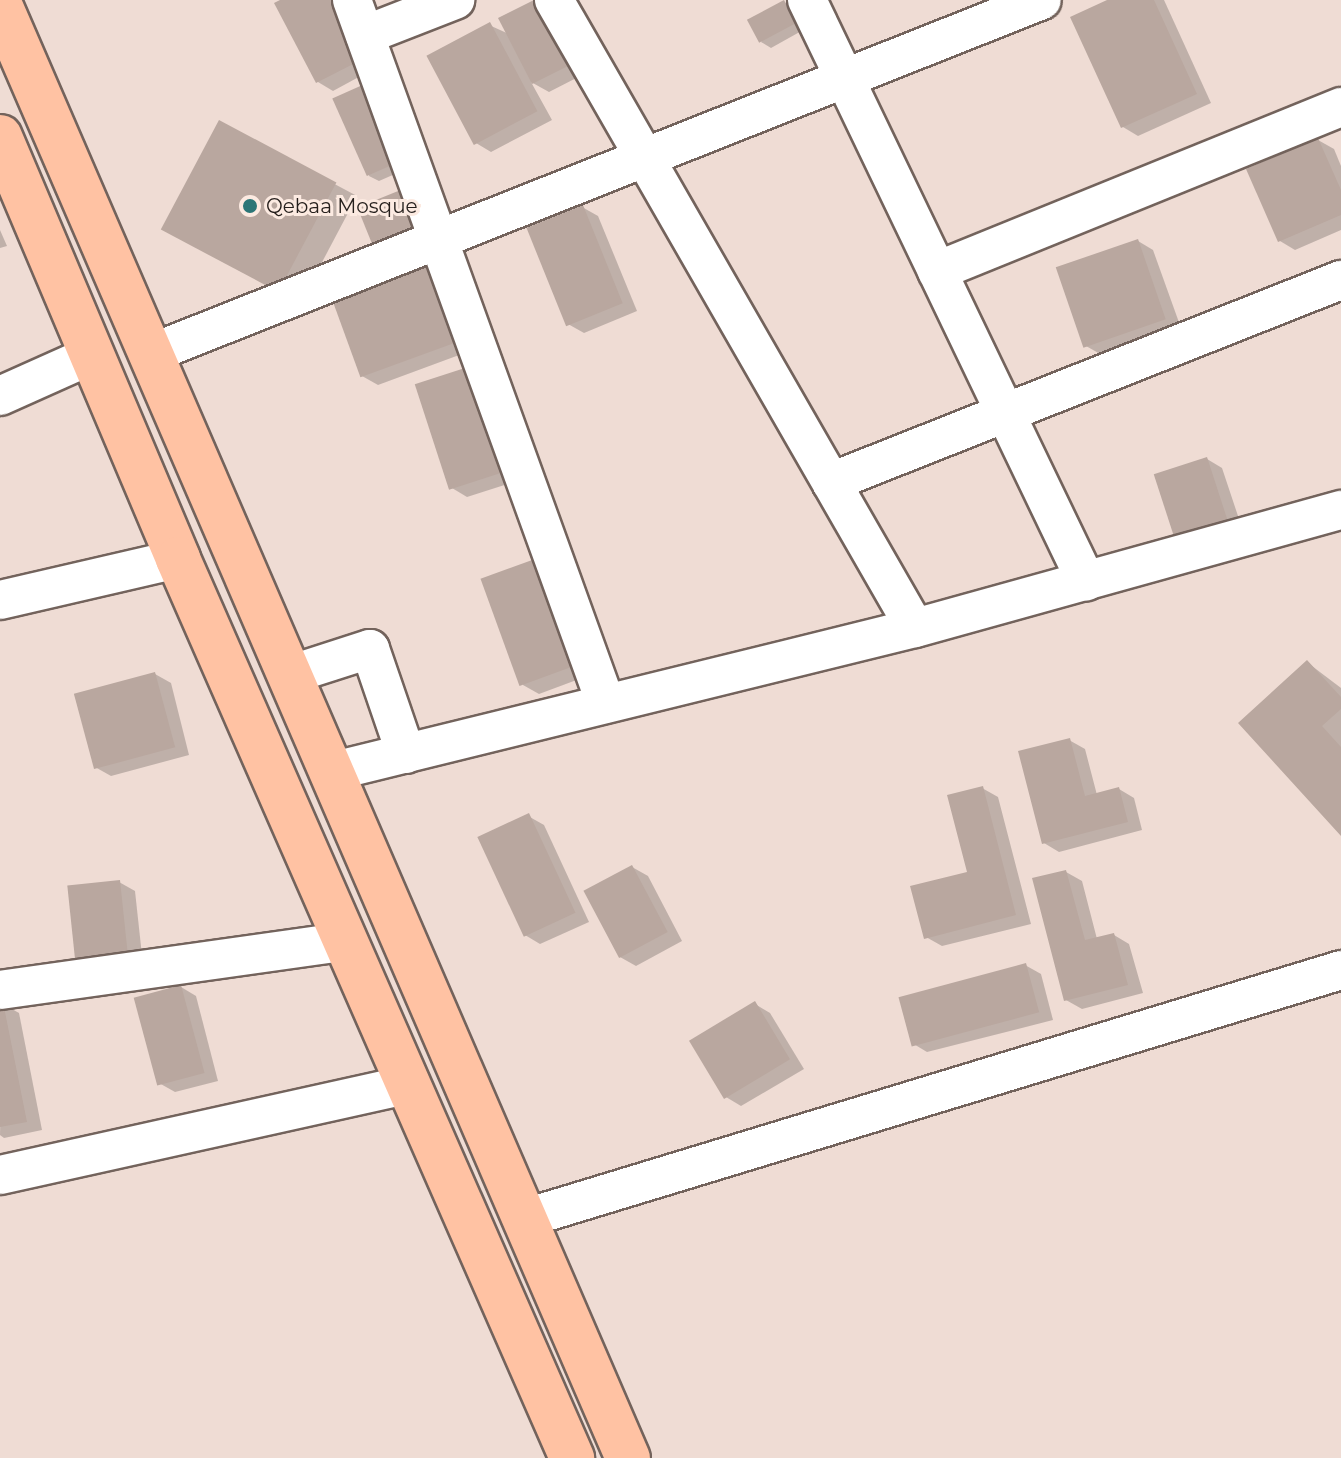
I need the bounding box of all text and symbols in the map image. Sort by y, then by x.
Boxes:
place label: Qebaa Mosque [266,194,418,218]
marker: Qebaa Mosque [241,197,259,215]

